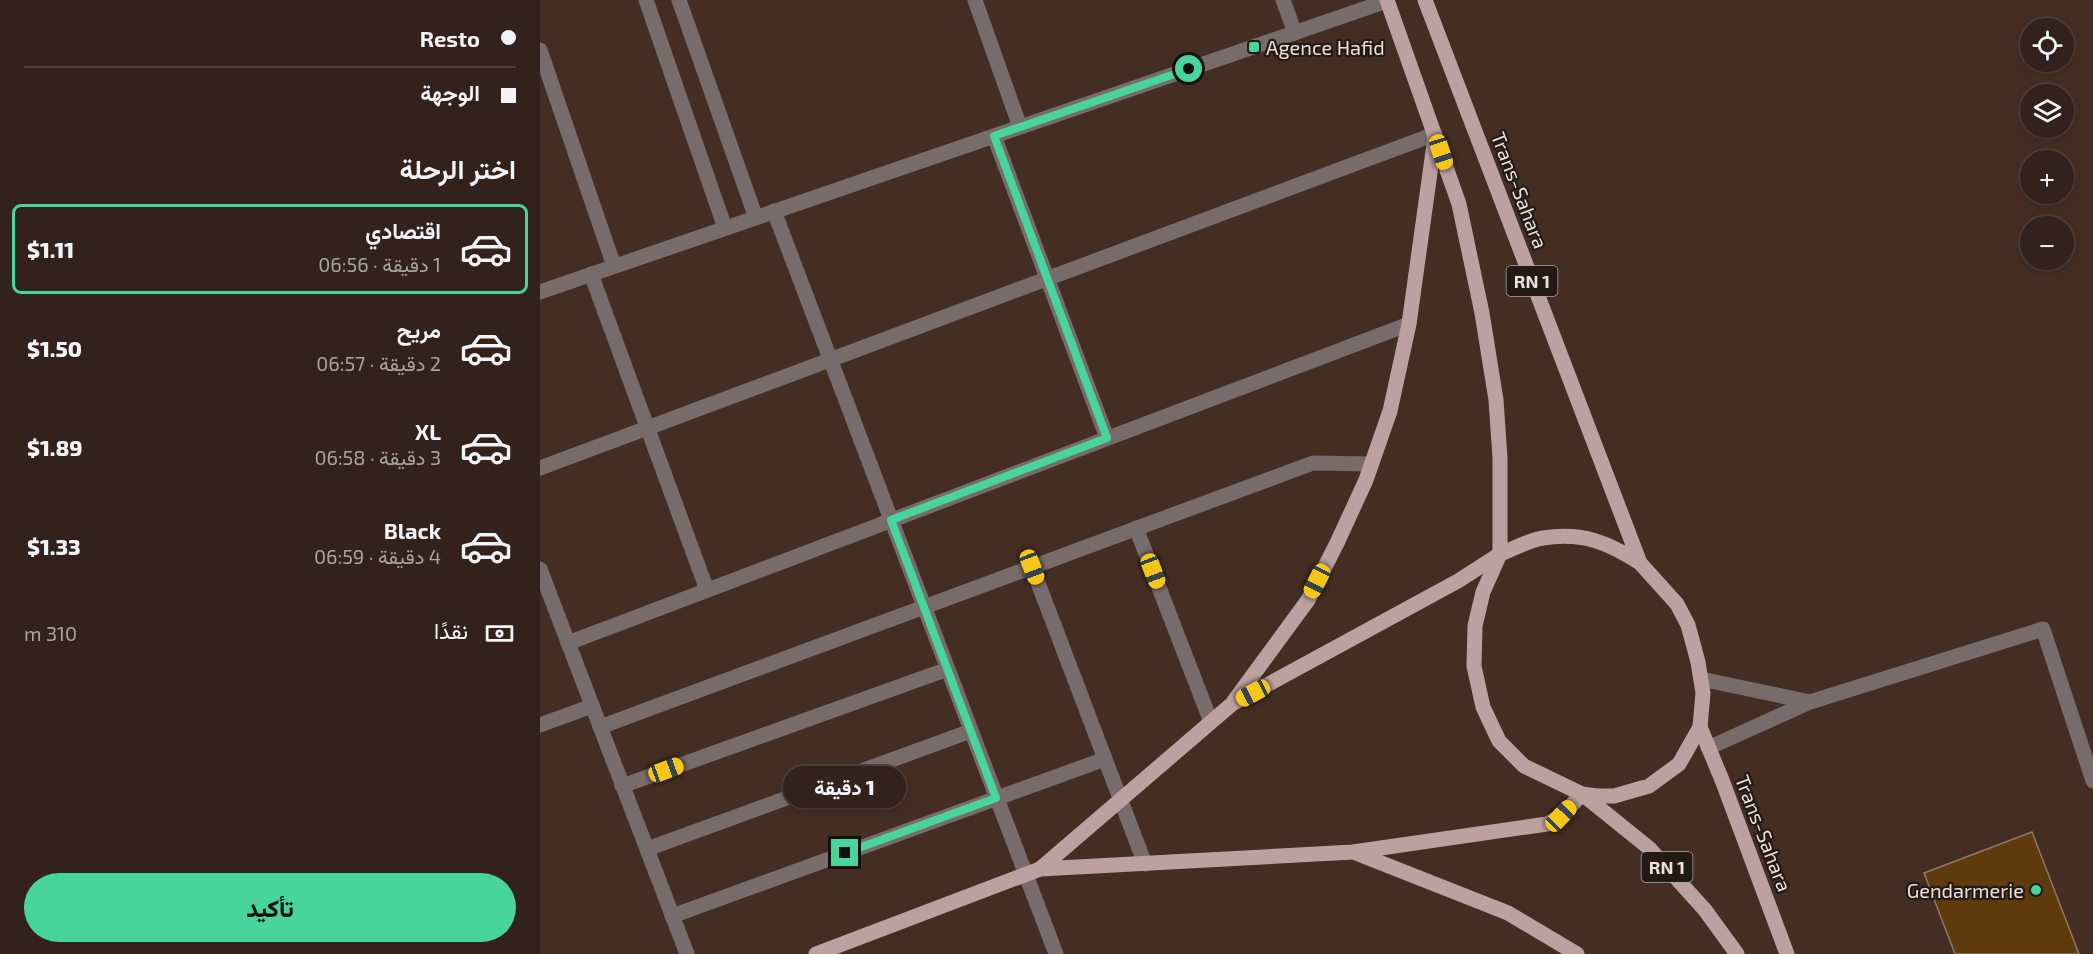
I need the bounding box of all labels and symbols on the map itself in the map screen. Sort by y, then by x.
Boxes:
place label: Agence Hafid [1266,35,1385,59]
marker: Agence Hafid [1247,40,1261,54]
route start [1175,55,1202,82]
street label: Trans-Sahara [1487,128,1553,252]
car [1427,132,1455,172]
road number: RN 1 [1506,266,1558,296]
car [1017,547,1047,587]
car [1138,551,1168,591]
car [1301,561,1333,601]
car [1233,677,1273,709]
car [646,755,686,785]
callout: 1 دقيقة [784,766,906,808]
street label: Trans-Sahara [1731,771,1797,895]
car [1542,797,1580,835]
route end [831,839,858,866]
road number: RN 1 [1642,852,1692,882]
place label: Gendarmerie [1907,878,2024,902]
marker: Gendarmerie [2029,883,2043,897]

